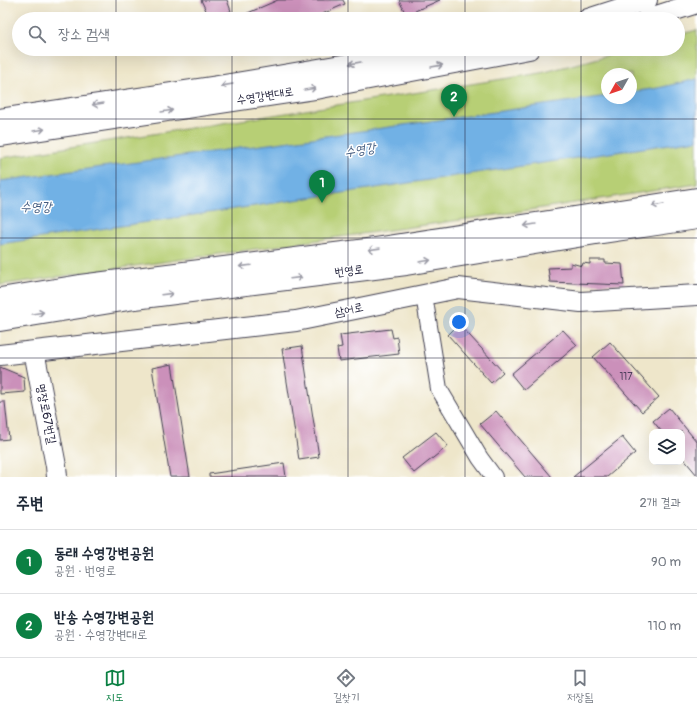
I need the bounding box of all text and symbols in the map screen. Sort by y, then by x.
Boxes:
search box [12,12,685,56]
icon: search [26,23,48,45]
text: 장소 검색 [58,25,110,44]
one-way arrow [349,59,362,67]
one-way arrow [431,62,444,70]
north arrow [601,68,637,104]
one-way arrow [221,81,234,89]
street label: 수영강변대로 [235,84,295,108]
pin: 2 [441,84,467,117]
one-way arrow [303,85,316,93]
one-way arrow [92,100,105,108]
one-way arrow [160,107,173,115]
one-way arrow [32,126,45,134]
water label: 수영강 [343,139,378,160]
pin: 1 [309,170,335,203]
water label: 수영강 [20,199,53,215]
one-way arrow [652,201,665,209]
one-way arrow [524,221,537,229]
one-way arrow [368,245,381,253]
one-way arrow [418,257,431,265]
one-way arrow [239,262,252,269]
street label: 번영로 [334,262,364,280]
one-way arrow [289,274,302,281]
one-way arrow [160,290,173,297]
street label: 삼어로 [333,300,365,320]
one-way arrow [32,309,45,317]
your location [449,312,469,332]
house number: 117 [619,371,633,383]
street label: 명장로67번길 [33,382,59,446]
map controls [649,429,685,465]
button: layers [649,429,685,465]
text: 주변 [16,493,43,514]
text: 2개 결과 [640,495,681,511]
text: 동래 수영강변공원 [54,544,154,563]
text: 1 [26,554,32,570]
text: 90 m [651,554,681,570]
text: 공원 · 번영로 [54,563,116,579]
text: 반송 수영강변공원 [54,608,154,627]
text: 2 [25,618,33,634]
text: 110 m [648,618,681,634]
text: 공원 · 수영강변대로 [54,627,148,643]
tab: 지도 [104,667,126,705]
tab: 길찾기 [333,667,359,705]
tab: 저장됨 [567,667,593,705]

